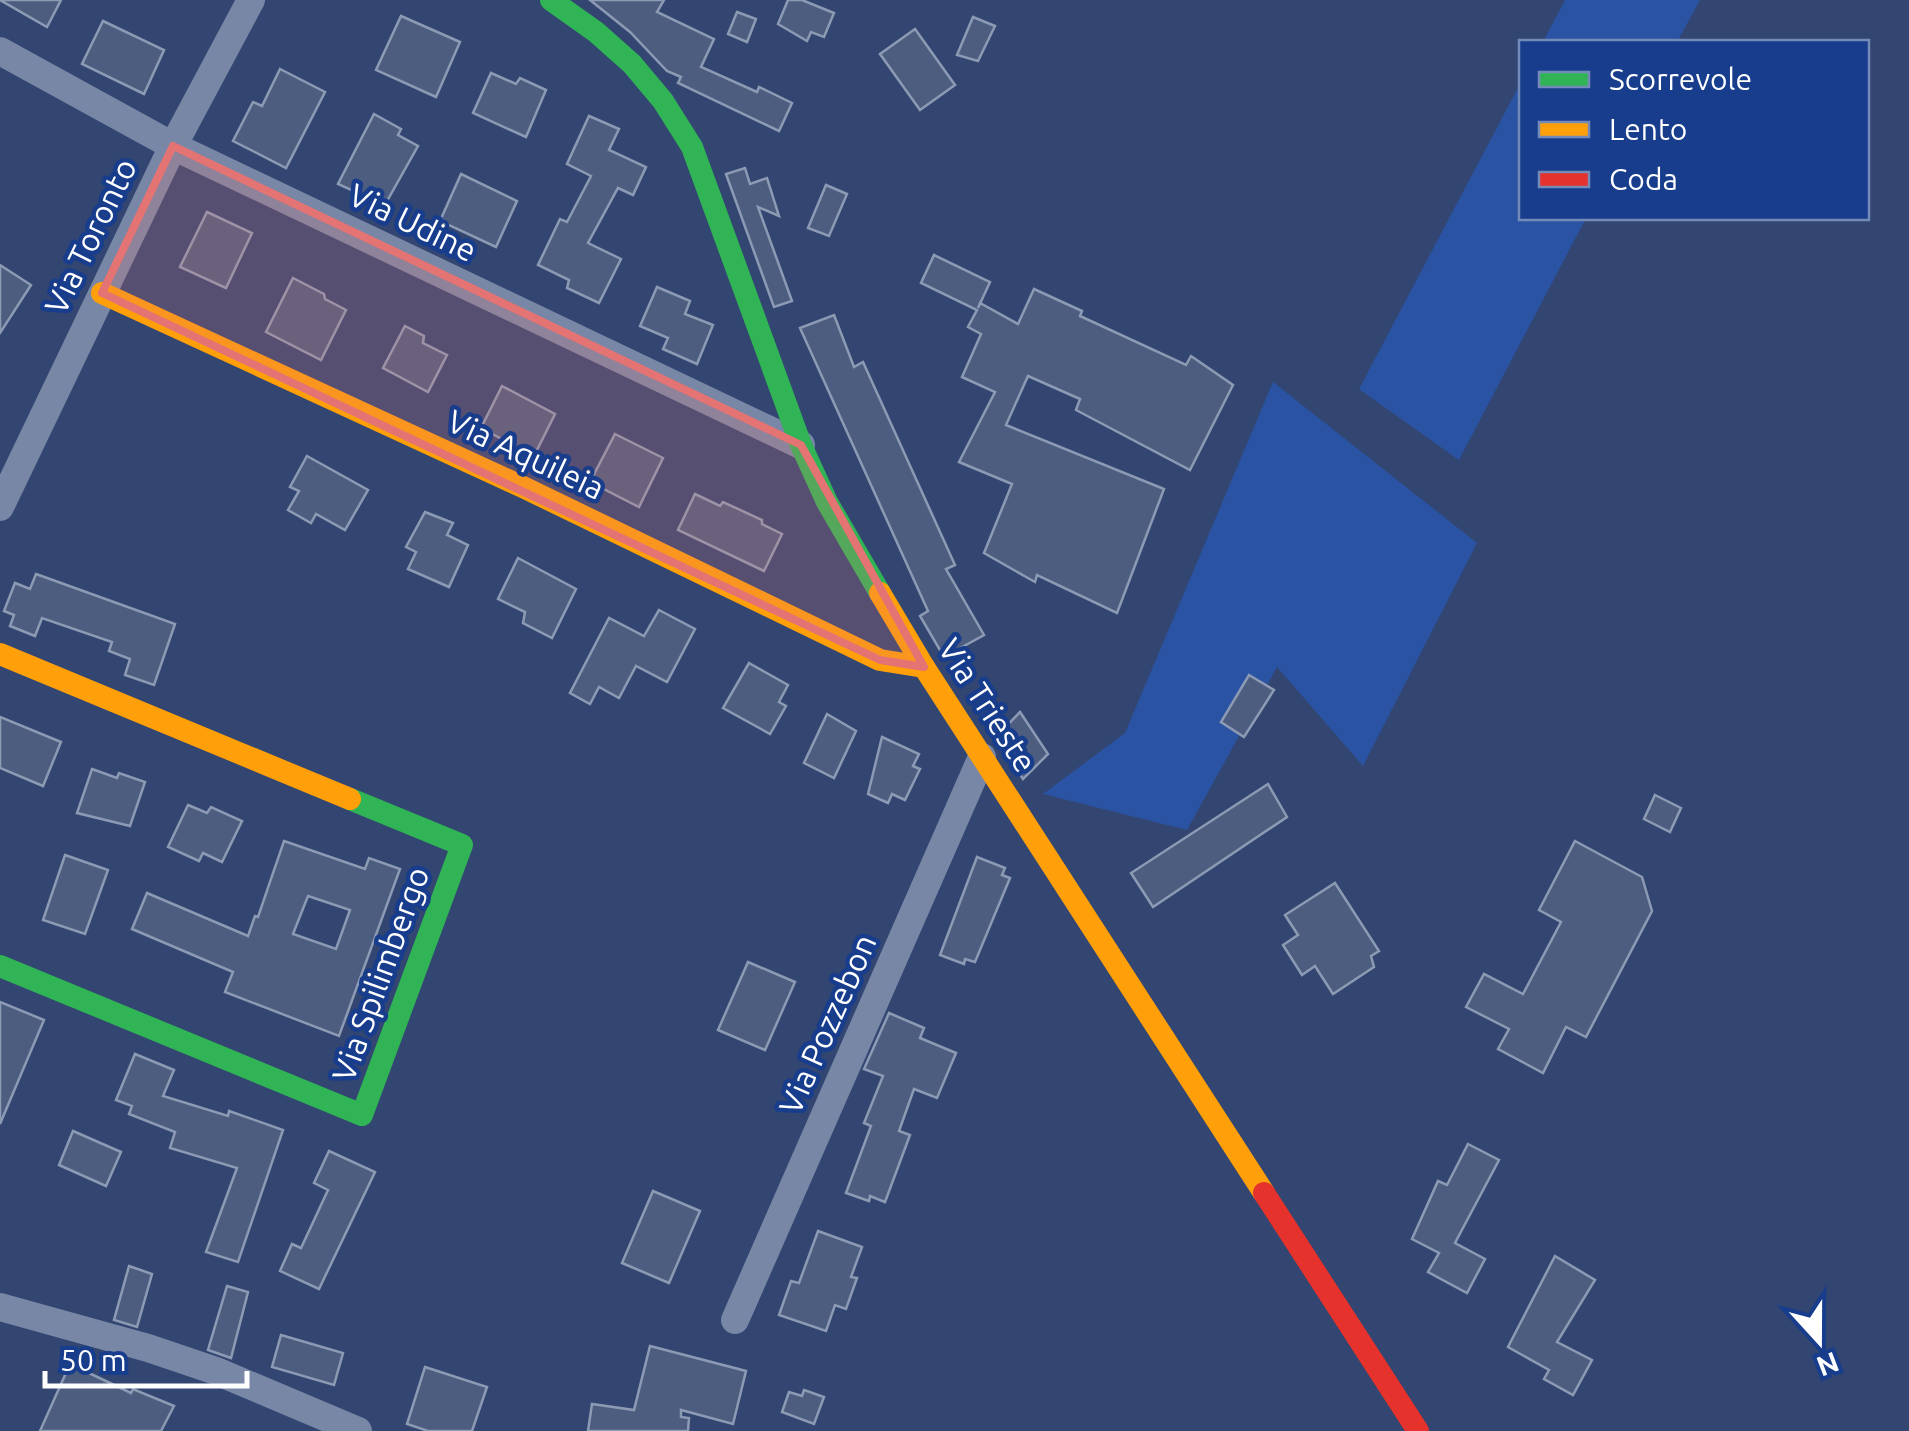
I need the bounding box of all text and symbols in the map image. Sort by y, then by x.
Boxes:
legend [1519,40,1869,220]
text: Scorrevole [1609,62,1752,96]
text: Lento [1609,112,1687,146]
street label: Via Toronto [37,153,143,319]
text: Coda [1609,162,1678,196]
street label: Via Udine [343,176,483,268]
street label: Via Aquileia [442,402,610,506]
street label: Via Trieste [932,632,1044,778]
street label: Via Spilimbergo [325,862,435,1086]
street label: Via Pozzebon [771,929,883,1119]
north arrow [1769,1291,1869,1391]
scale bar [45,1326,248,1388]
text: 50 m [60,1343,127,1377]
text: N [1813,1347,1843,1383]

